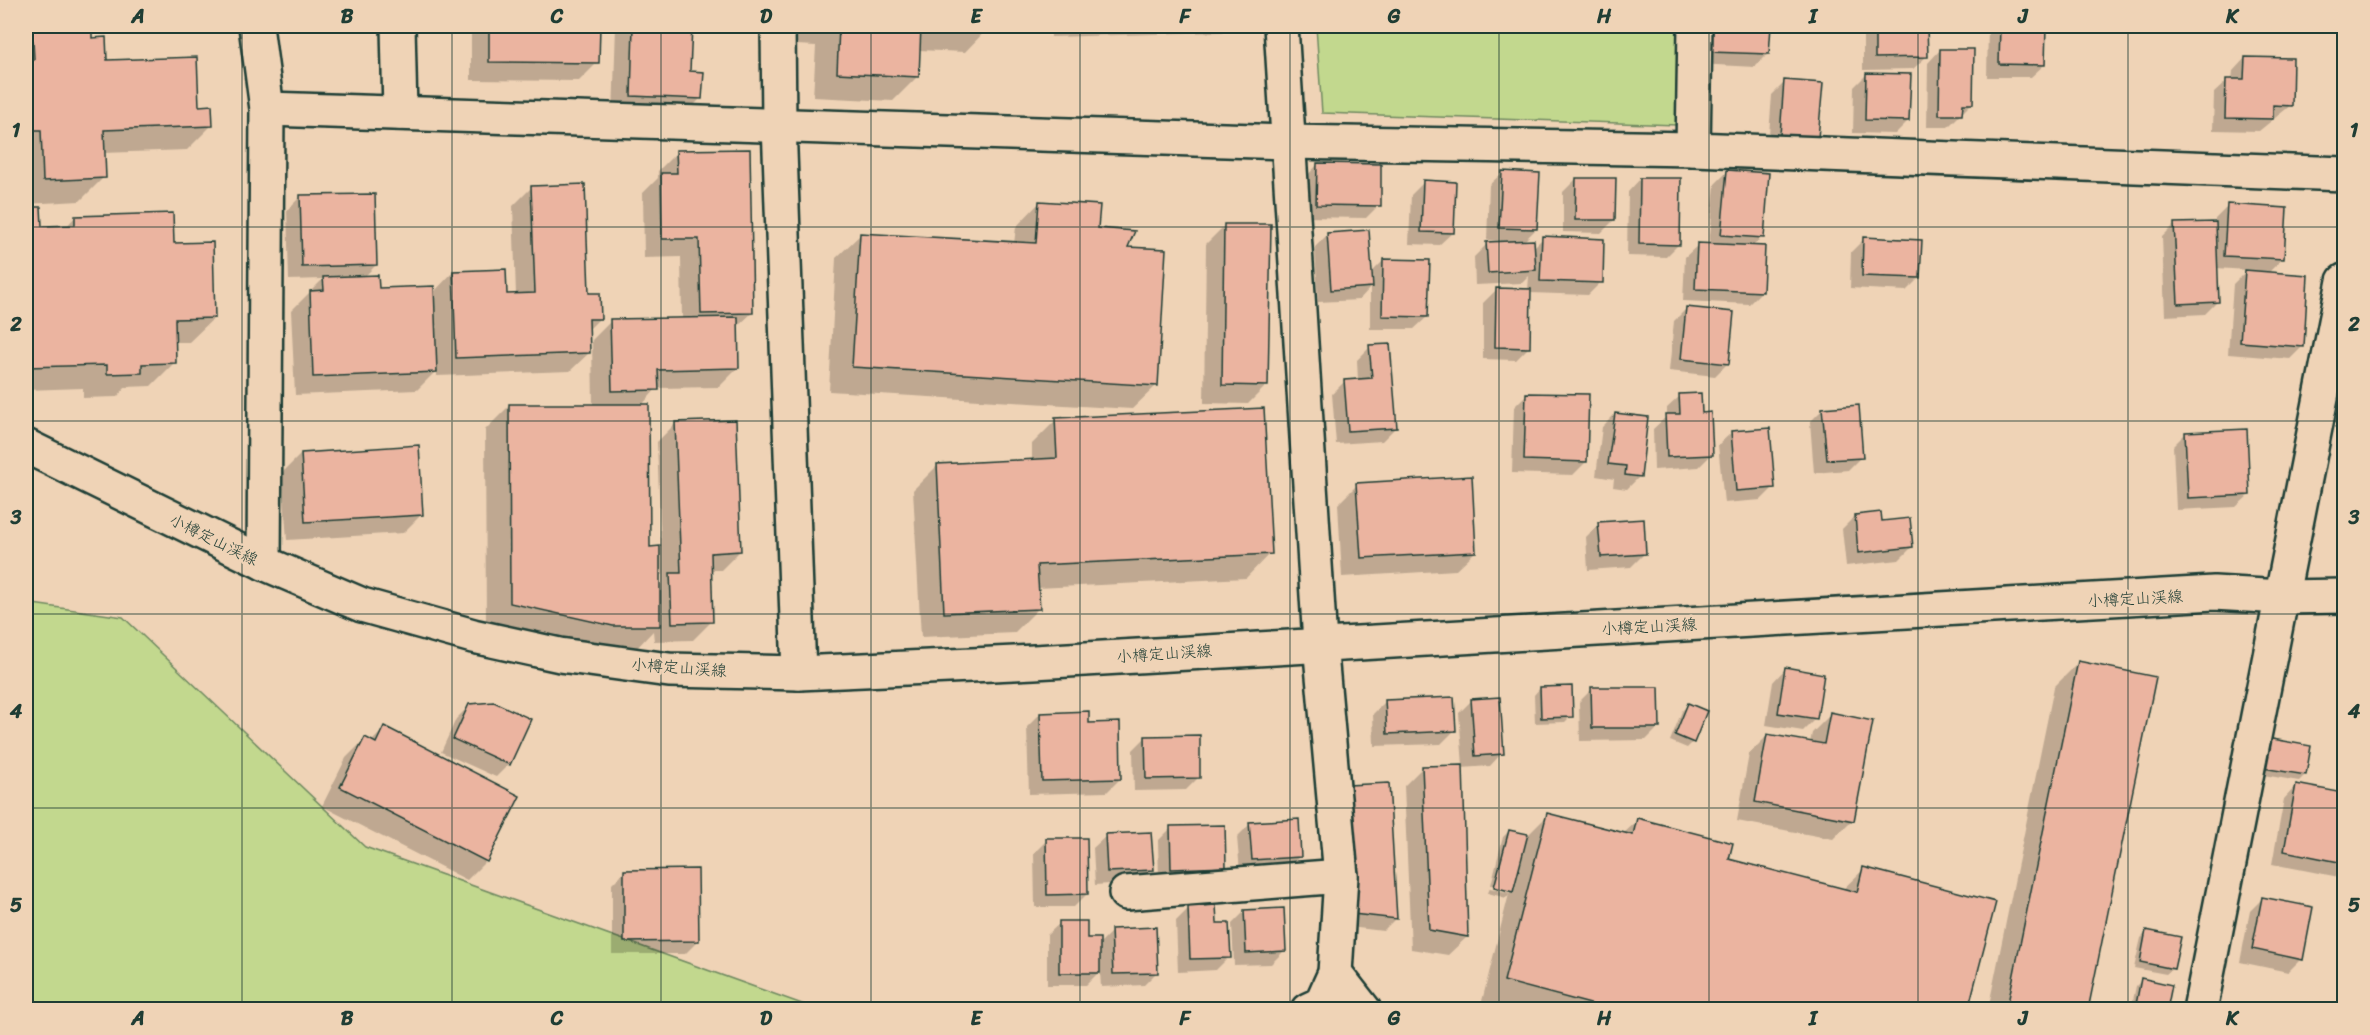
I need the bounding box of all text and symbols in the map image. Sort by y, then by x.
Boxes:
text: A [130,0,145,34]
text: B [341,0,354,34]
text: C [550,0,564,34]
text: D [760,0,773,34]
text: E [970,0,983,34]
text: F [1179,0,1192,34]
text: G [1387,0,1401,34]
text: H [1596,0,1612,34]
text: I [1808,0,1819,34]
text: J [2017,0,2029,34]
text: K [2225,0,2240,34]
text: 1 [12,113,21,148]
text: 1 [2350,113,2359,148]
text: 2 [9,307,22,342]
text: 2 [2347,307,2360,342]
text: 3 [10,500,22,535]
text: 3 [2348,500,2360,535]
street label: 小樽定山渓線 [164,505,263,574]
street label: 小樽定山渓線 [2086,582,2184,615]
street label: 小樽定山渓線 [1600,610,1698,643]
street label: 小樽定山渓線 [1115,636,1213,671]
street label: 小樽定山渓線 [630,650,728,685]
text: 4 [9,694,23,729]
text: 4 [2347,694,2361,729]
text: 5 [10,888,22,923]
text: 5 [2348,888,2360,923]
text: A [130,1001,145,1035]
text: B [341,1001,354,1035]
text: C [550,1001,564,1035]
text: D [760,1001,773,1035]
text: E [970,1001,983,1035]
text: F [1179,1001,1192,1035]
text: G [1387,1001,1401,1035]
text: H [1596,1001,1612,1035]
text: I [1808,1001,1819,1035]
text: J [2017,1001,2029,1035]
text: K [2225,1001,2240,1035]

